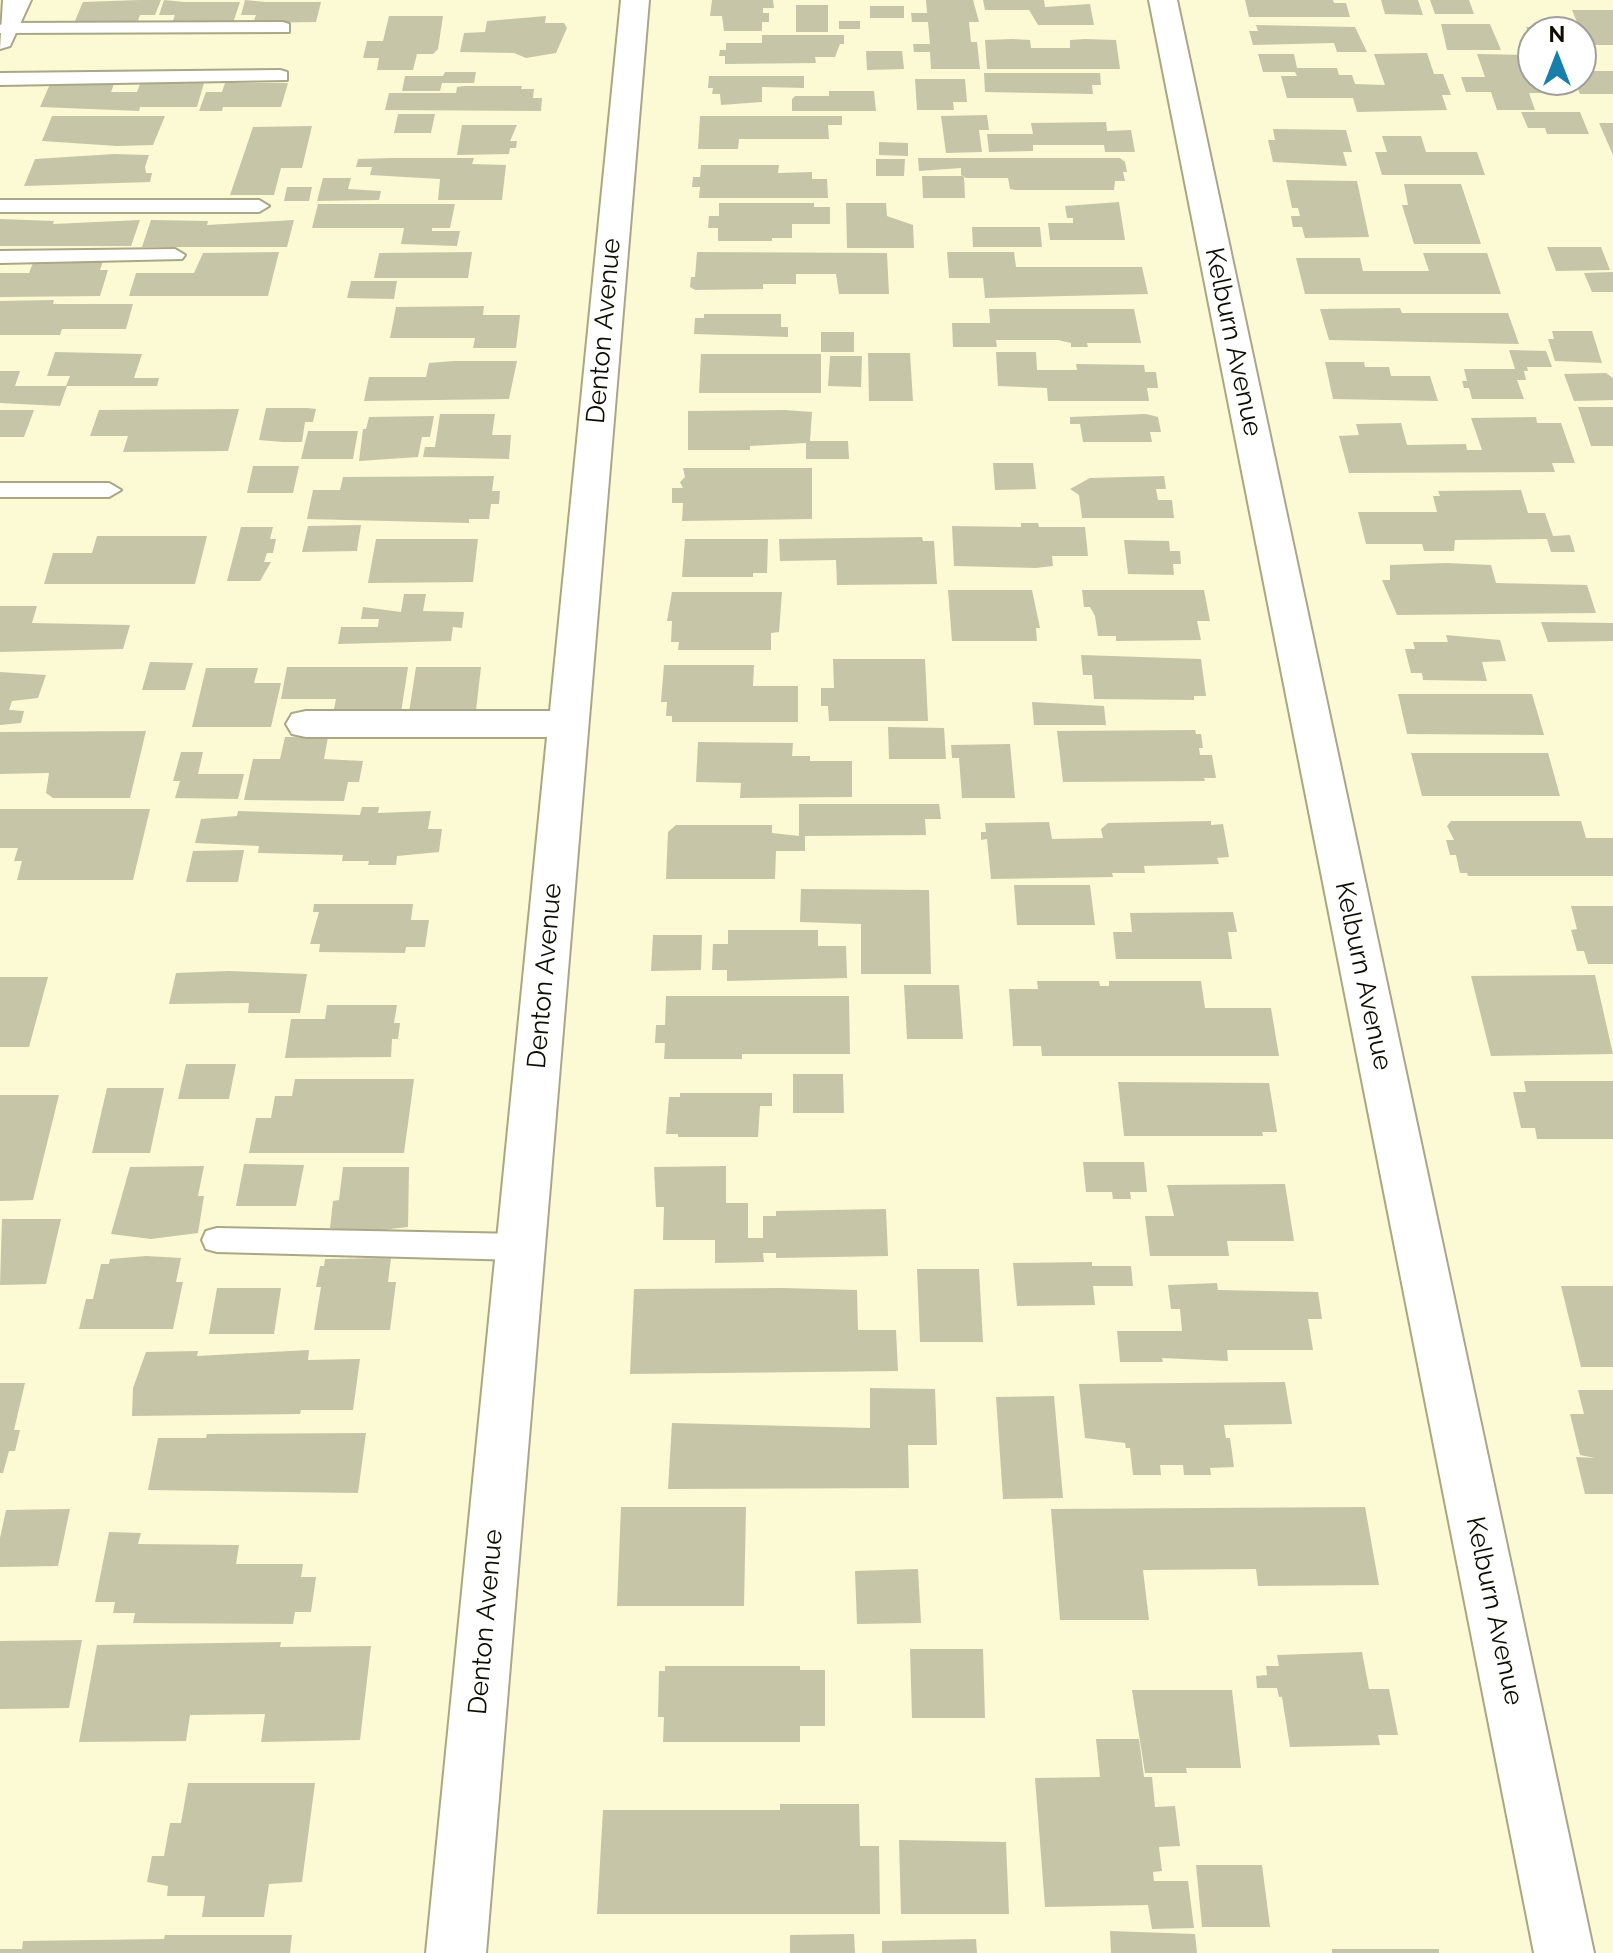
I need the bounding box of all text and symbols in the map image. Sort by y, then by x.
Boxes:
north arrow [1517,16,1597,96]
text: N [1549,21,1565,47]
street label: Denton Avenue [580,237,628,425]
street label: Kelburn Avenue [1198,245,1268,439]
street label: Kelburn Avenue [1328,879,1398,1073]
street label: Denton Avenue [521,882,569,1070]
street label: Kelburn Avenue [1459,1514,1529,1708]
street label: Denton Avenue [462,1528,510,1716]

